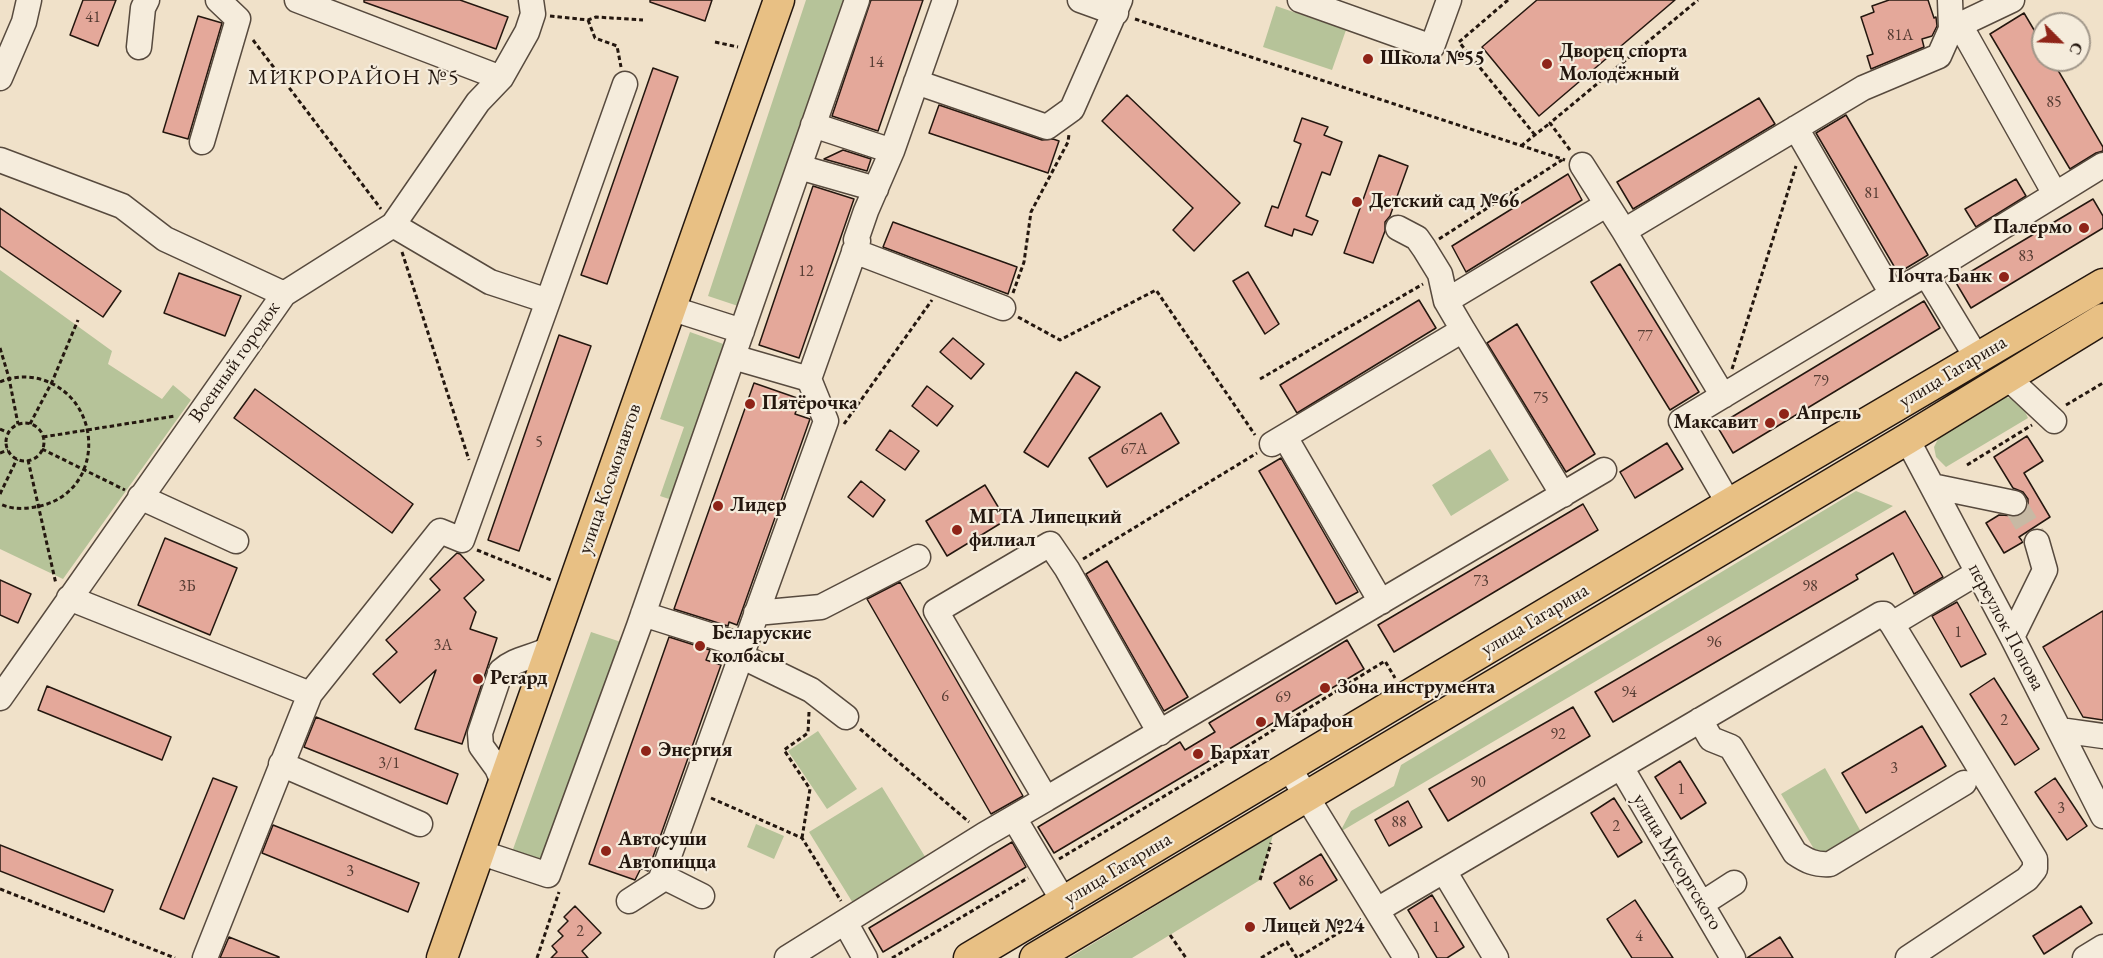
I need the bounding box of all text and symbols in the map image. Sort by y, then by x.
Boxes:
house number: 41 [85,8,101,28]
north arrow [2031,12,2091,72]
house number: 81А [1887,26,1913,46]
text: С [2064,39,2088,58]
place label: Дворец спорта Молодёжный [1559,40,1687,87]
place label: Школа №55 [1380,47,1485,71]
marker: Школа №55 [1361,52,1375,66]
house number: 14 [868,53,884,73]
marker: Дворец спорта Молодёжный [1540,57,1554,71]
district label: МИКРОРАЙОН №5 [248,65,460,91]
house number: 85 [2046,93,2062,113]
house number: 81 [1864,184,1880,204]
place label: Детский сад №66 [1369,190,1519,214]
marker: Детский сад №66 [1350,195,1364,209]
place label: Палермо [1994,216,2072,240]
marker: Палермо [2077,221,2091,235]
house number: 83 [2018,247,2034,267]
house number: 12 [798,262,814,282]
place label: Почта Банк [1888,265,1992,289]
marker: Почта Банк [1997,270,2011,284]
street label: Военный городок [184,297,286,427]
house number: 77 [1637,327,1653,347]
street label: улица Гагарина [1895,330,2011,414]
house number: 79 [1813,372,1829,392]
house number: 75 [1533,389,1549,409]
place label: Пятёрочка [762,392,858,416]
marker: Пятёрочка [743,397,757,411]
street label: улица Космонавтов [573,401,647,557]
place label: Апрель [1796,402,1861,426]
marker: Апрель [1777,407,1791,421]
place label: Максавит [1673,411,1758,435]
marker: Максавит [1763,416,1777,430]
house number: 5 [535,433,543,453]
house number: 67А [1121,440,1147,460]
place label: Лидер [730,494,786,518]
marker: Лидер [711,499,725,513]
place label: МГТА Липецкий филиал [969,506,1122,553]
marker: МГТА Липецкий филиал [950,523,964,537]
street label: переулок Попова [1962,559,2050,695]
house number: 73 [1473,572,1489,592]
house number: 3Б [178,577,196,597]
house number: 98 [1802,577,1818,597]
street label: улица Гагарина [1477,578,1593,662]
place label: Беларуские колбасы [712,622,812,669]
house number: 1 [1954,623,1962,643]
house number: 96 [1706,633,1722,653]
house number: 3А [434,636,452,656]
marker: Беларуские колбасы [693,639,707,653]
place label: Регард [490,667,548,691]
marker: Регард [471,672,485,686]
place label: Зона инструмента [1337,676,1495,700]
marker: Зона инструмента [1318,681,1332,695]
house number: 94 [1621,683,1637,703]
house number: 6 [941,687,949,707]
house number: 69 [1275,688,1291,708]
place label: Марафон [1273,710,1353,734]
house number: 2 [2000,711,2008,731]
marker: Марафон [1254,715,1268,729]
house number: 92 [1550,725,1566,745]
place label: Энергия [658,739,733,763]
place label: Бархат [1210,742,1270,766]
marker: Энергия [639,744,653,758]
marker: Бархат [1191,747,1205,761]
house number: 3/1 [378,754,400,774]
house number: 3 [1890,759,1898,779]
house number: 90 [1470,773,1486,793]
house number: 1 [1677,780,1685,800]
street label: улица Мусоргского [1627,789,1727,935]
house number: 3 [2057,799,2065,819]
house number: 88 [1391,813,1407,833]
house number: 2 [1612,817,1620,837]
street label: улица Гагарина [1060,827,1176,911]
place label: Автосуши Автопицца [618,828,716,875]
marker: Автосуши Автопицца [599,844,613,858]
house number: 3 [346,862,354,882]
house number: 86 [1298,872,1314,892]
place label: Лицей №24 [1262,915,1364,939]
house number: 1 [1432,918,1440,938]
marker: Лицей №24 [1243,920,1257,934]
house number: 2 [576,922,584,942]
house number: 4 [1635,927,1643,947]

